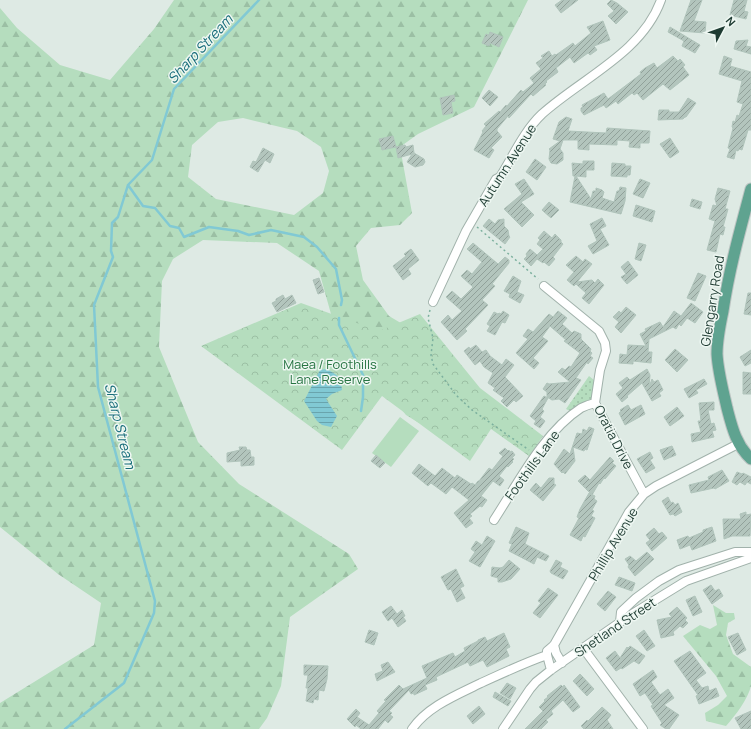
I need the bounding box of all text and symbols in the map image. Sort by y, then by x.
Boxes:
north arrow [703,8,743,48]
water label: Sharp Stream [163,9,237,87]
text: N [723,13,739,29]
street label: Autumn Avenue [474,120,541,210]
street label: Glengarry Road [696,254,728,348]
park label: Maea / Foothills Lane Reserve [283,355,377,388]
water label: Sharp Stream [101,381,141,472]
street label: Oratia Drive [590,402,638,472]
street label: Foothills Lane [501,426,564,504]
street label: Phillip Avenue [584,504,642,584]
street label: Shetland Street [571,593,659,661]

